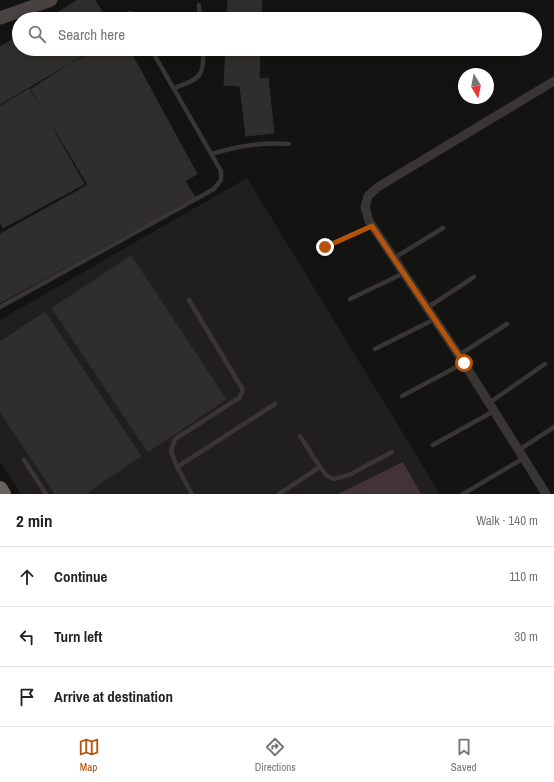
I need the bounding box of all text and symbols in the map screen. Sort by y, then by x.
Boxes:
search box [12,12,542,56]
icon: search [26,23,48,45]
text: Search here [58,24,125,45]
north arrow [458,68,494,104]
route end [316,238,334,256]
route start [455,354,473,372]
text: 2 min [16,509,52,532]
text: Walk · 140 m [476,512,538,529]
icon: ahead [16,566,38,588]
text: Continue [54,566,107,587]
text: 110 m [509,568,538,585]
icon: left [16,626,38,648]
text: Turn left [54,626,102,647]
text: 30 m [514,628,538,645]
icon: arrive [16,686,38,708]
text: Arrive at destination [54,686,173,707]
tab: Map [78,736,100,774]
tab: Directions [255,736,296,774]
tab: Saved [451,736,476,774]

